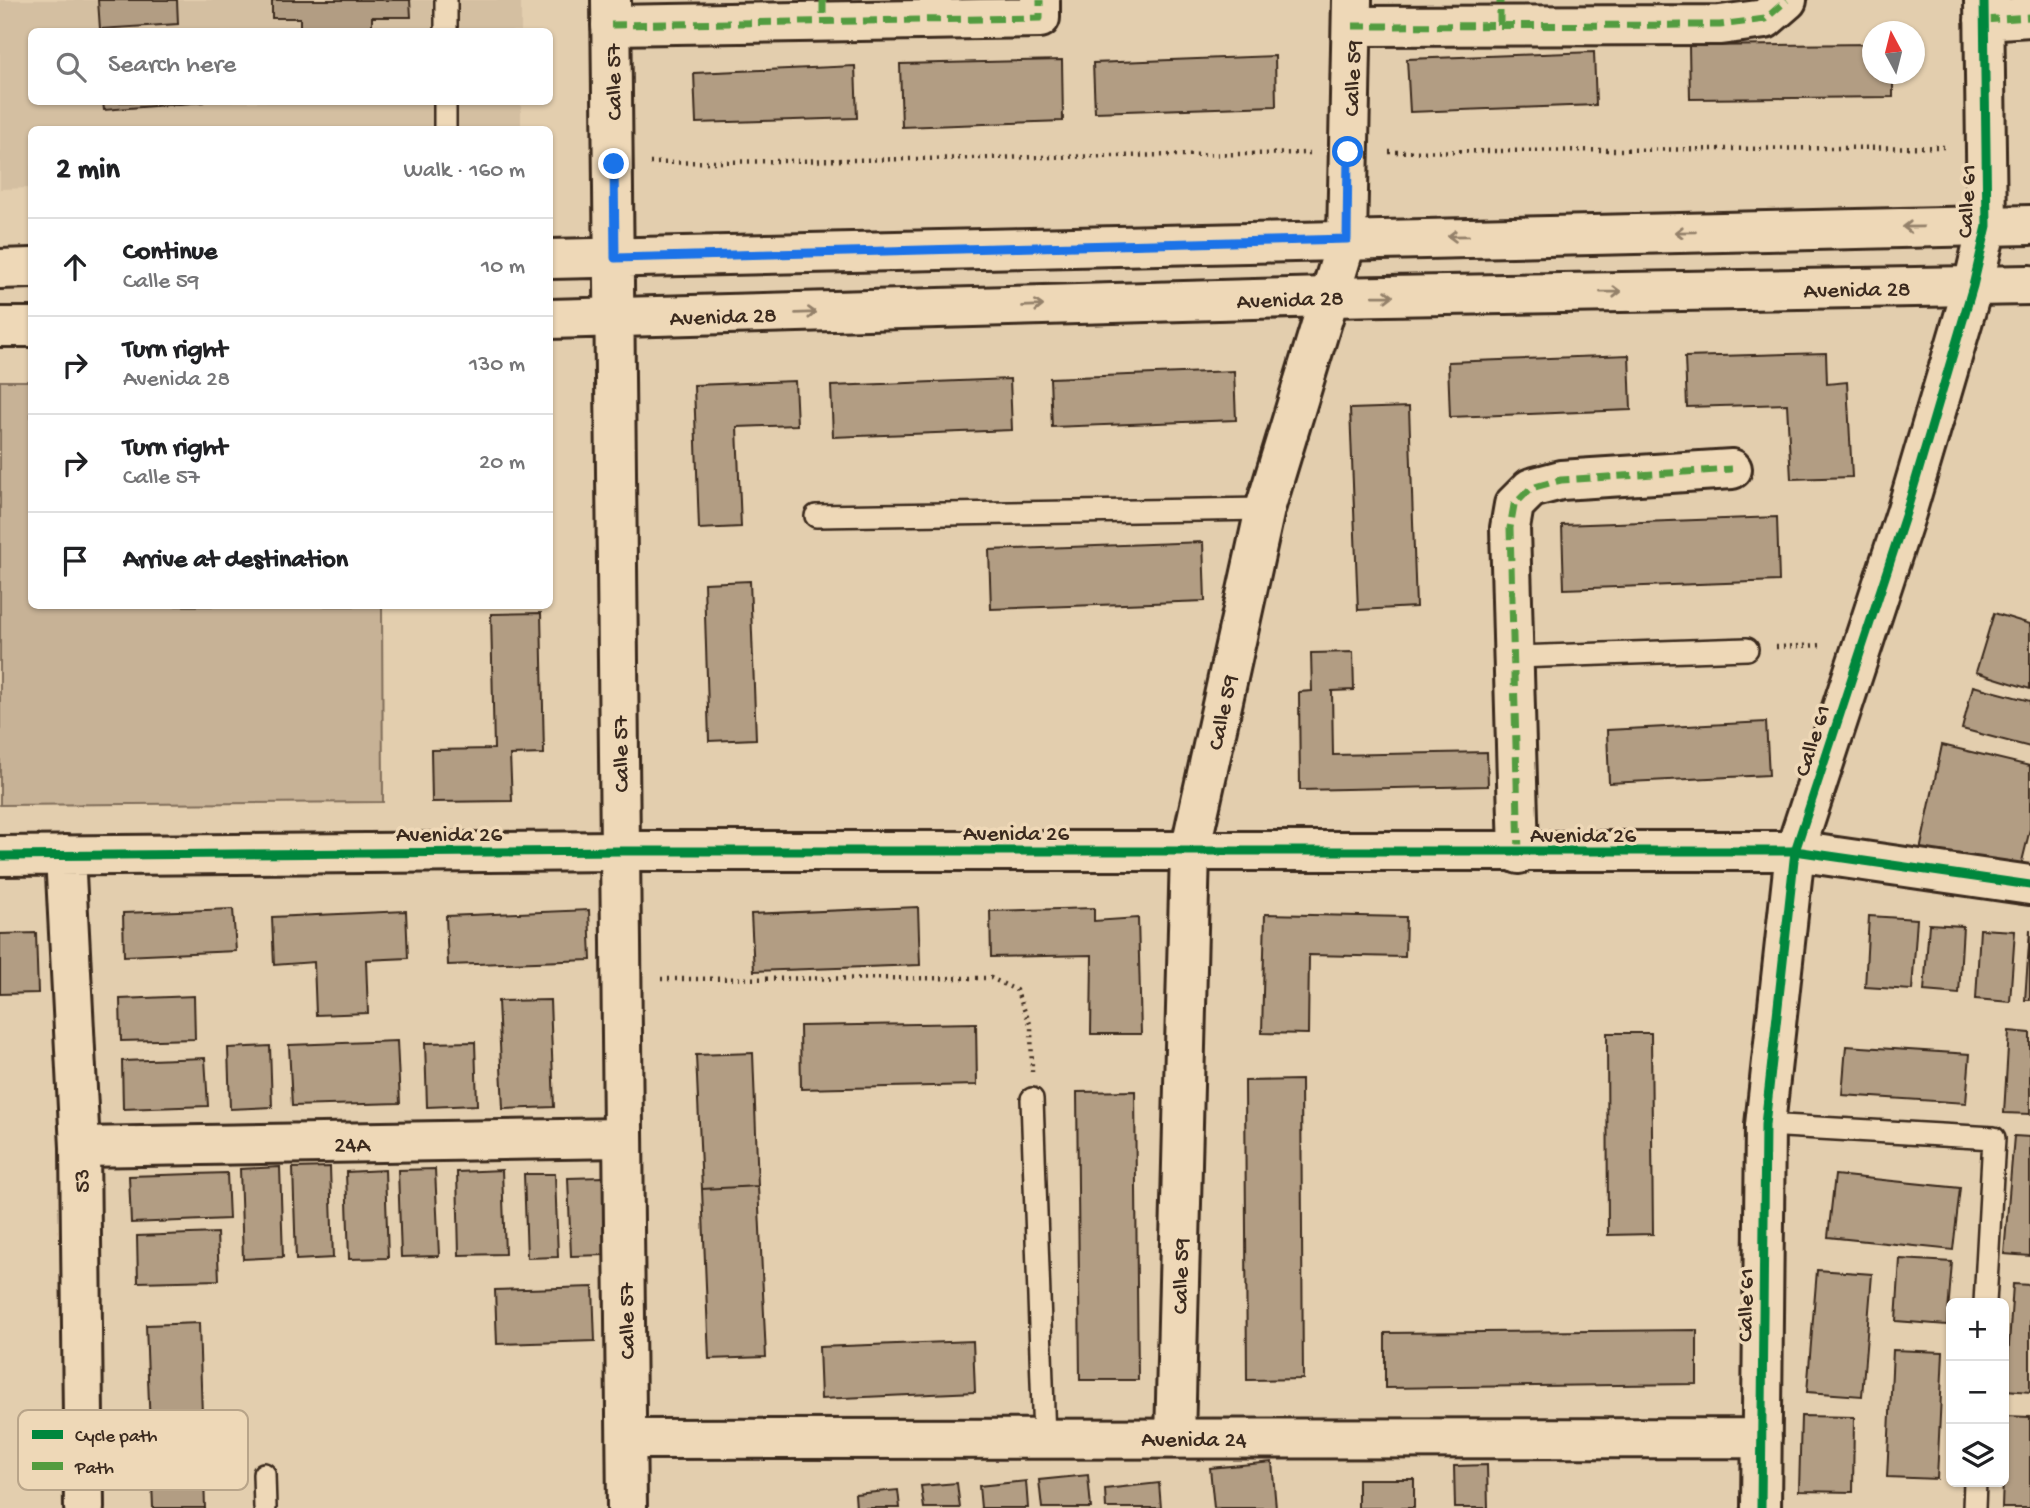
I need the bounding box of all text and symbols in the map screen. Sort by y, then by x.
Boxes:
north arrow [1862,21,1925,84]
search box [28,28,553,105]
street label: Calle 59 [1340,39,1369,117]
street label: Calle 57 [601,42,630,121]
icon: search [52,48,90,86]
text: Search here [108,51,236,82]
route start [1332,136,1363,167]
route end [598,148,629,179]
text: 2 min [56,154,120,189]
text: Walk · 160 m [403,158,525,185]
street label: Calle 61 [1953,164,1984,239]
one-way arrow [1902,221,1925,234]
one-way arrow [1674,225,1697,239]
one-way arrow [1447,230,1470,243]
text: Continue [123,238,217,269]
icon: ahead [56,248,94,286]
text: 10 m [481,254,525,281]
text: Calle 59 [123,269,199,296]
street label: Avenida 28 [1803,277,1911,306]
street label: Avenida 28 [1236,286,1344,317]
one-way arrow [1599,286,1622,299]
one-way arrow [1371,289,1394,303]
one-way arrow [1022,299,1045,312]
street label: Avenida 28 [669,303,777,334]
one-way arrow [794,306,817,319]
text: Turn right [123,336,227,367]
icon: right [56,346,94,384]
text: 130 m [469,352,525,379]
text: Avenida 28 [123,367,230,394]
text: Turn right [123,434,227,465]
icon: right [56,444,94,482]
text: 20 m [479,450,525,477]
text: Calle 57 [123,465,200,492]
icon: arrive [56,542,94,580]
text: Arrive at destination [123,546,348,577]
street label: Calle 59 [1203,672,1246,753]
street label: Calle 61 [1790,702,1839,780]
street label: Calle 57 [608,714,637,793]
street label: Avenida 26 [963,822,1069,849]
street label: Avenida 26 [396,823,502,850]
street label: Avenida 26 [1530,824,1636,851]
street label: 24A [334,1133,372,1160]
street label: 53 [70,1169,97,1193]
street label: Calle 59 [1168,1237,1197,1314]
street label: Calle 61 [1733,1268,1762,1342]
street label: Calle 57 [614,1281,643,1360]
map controls [1946,1298,2009,1487]
button: + [1946,1298,2009,1361]
button: − [1946,1361,2009,1424]
legend [18,1410,248,1490]
button: layers [1946,1424,2009,1487]
text: Cycle path [75,1426,157,1449]
street label: Avenida 24 [1141,1428,1247,1455]
text: Path [74,1458,114,1481]

